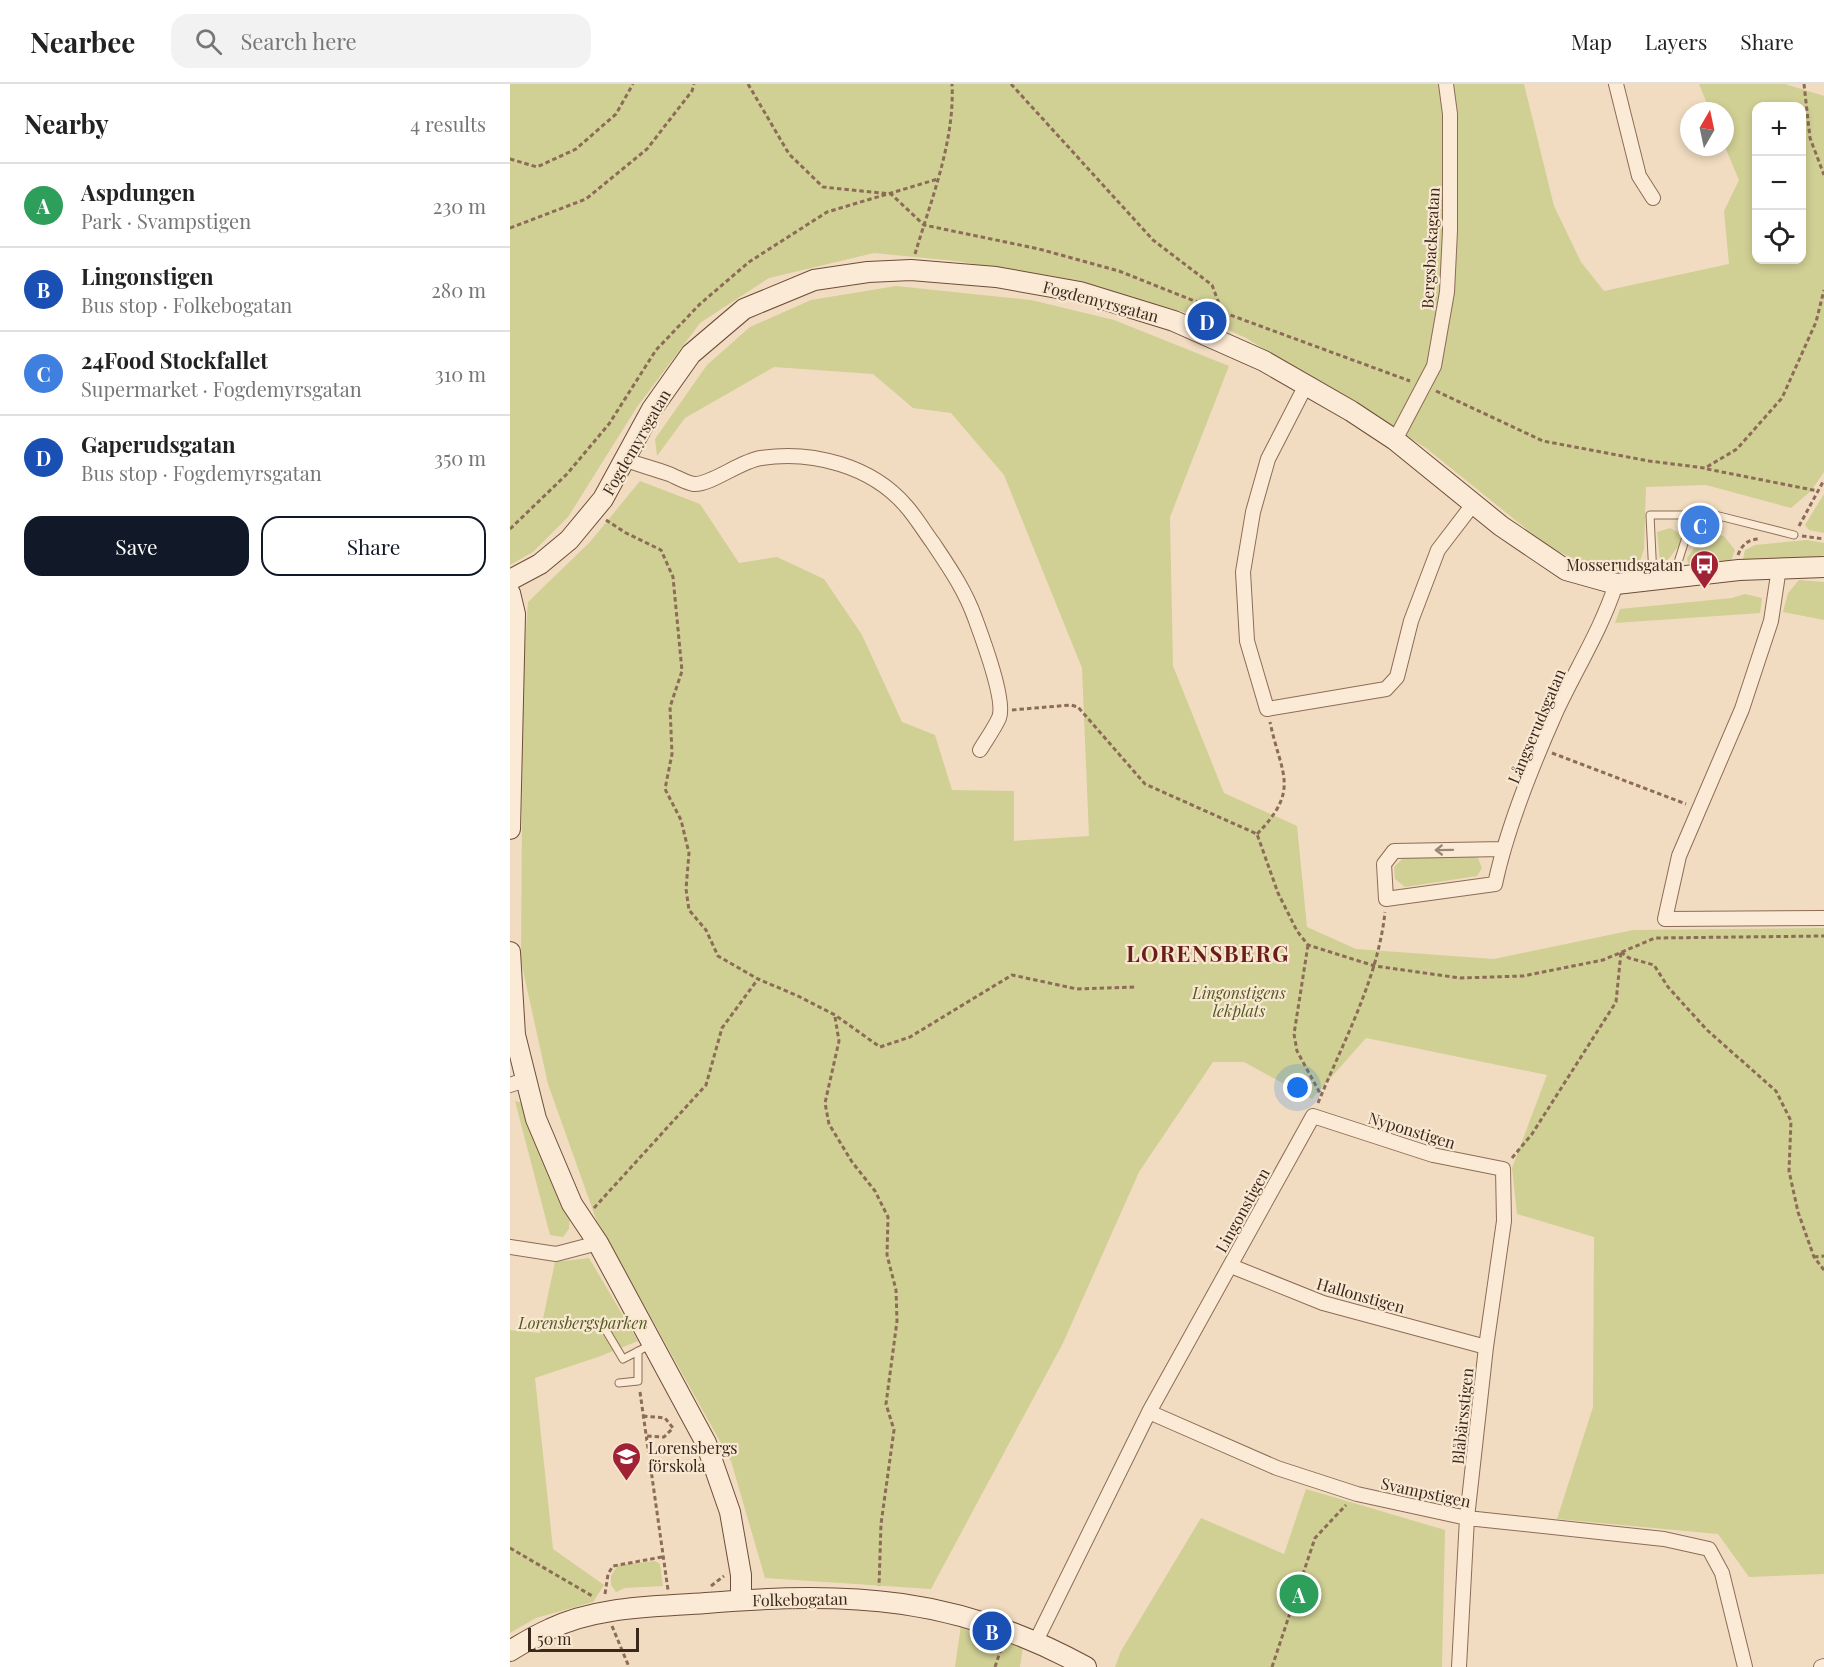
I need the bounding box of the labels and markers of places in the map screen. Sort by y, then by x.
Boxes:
pin: D [1188,298,1226,344]
pin: C [1680,502,1720,548]
bus stop icon: Mosserudsgatan [1688,548,1720,590]
place label: Mosserudsgatan [1566,554,1683,575]
place label: Lorensbergs förskola [648,1437,738,1476]
school or university icon: Lorensbergs förskola [611,1440,643,1482]
pin: A [1280,1572,1318,1616]
pin: B [972,1608,1012,1654]

